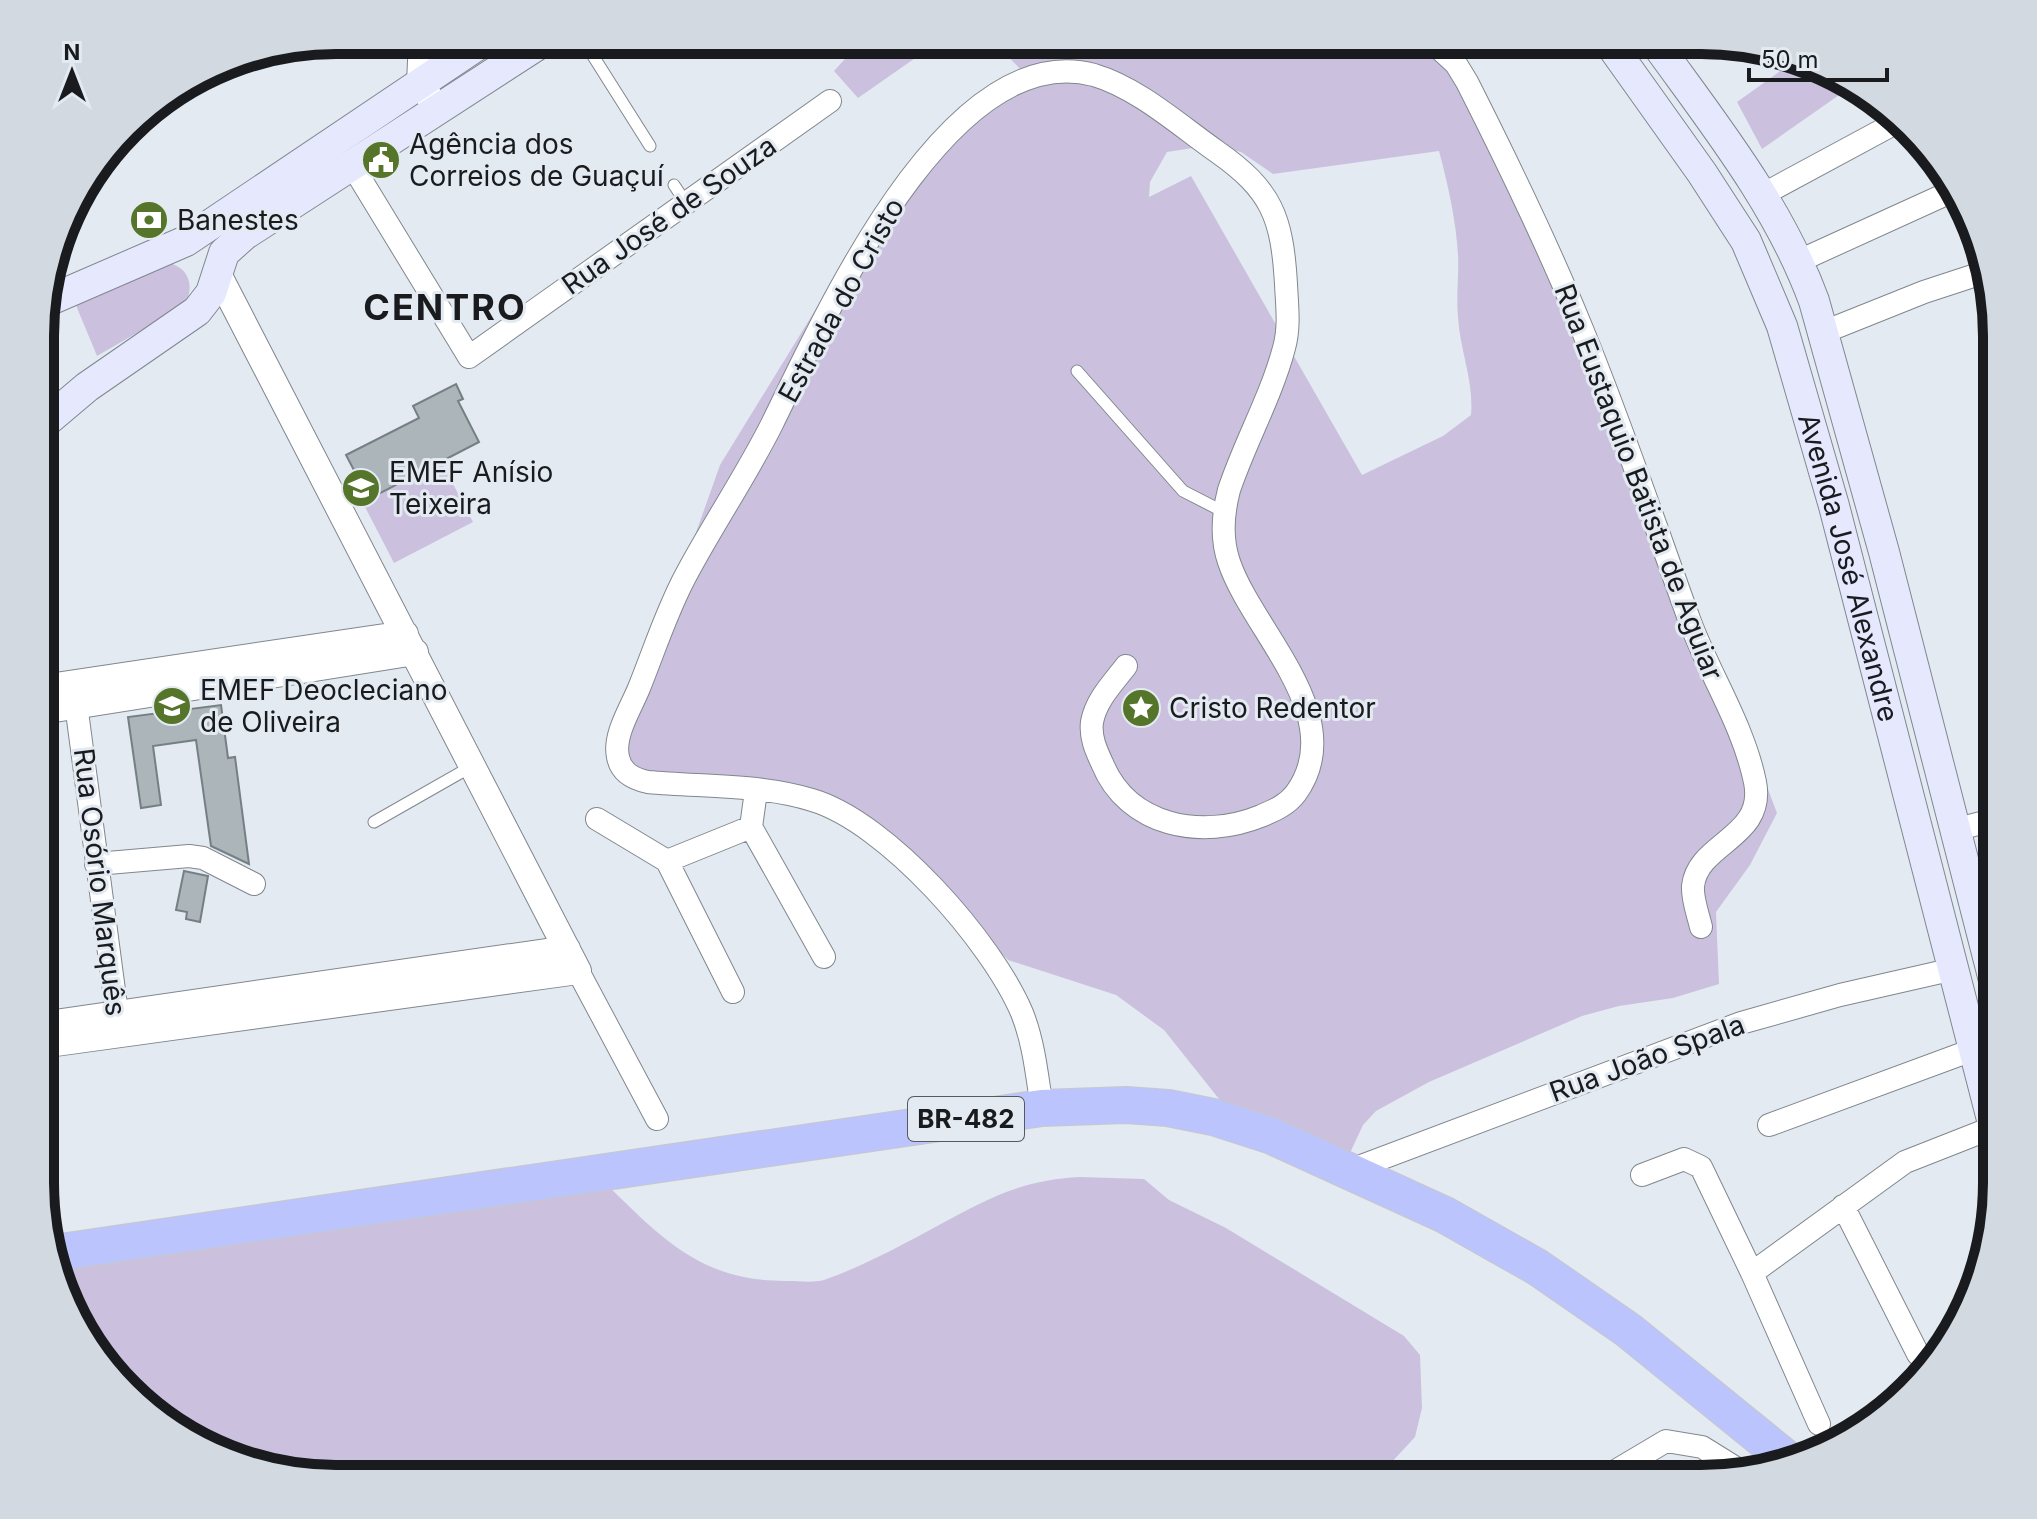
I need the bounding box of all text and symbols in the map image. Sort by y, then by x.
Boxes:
north arrow [32,32,112,112]
scale bar [1749,32,1887,82]
text: N [64,39,80,65]
text: 50 m [1761,45,1819,74]
place label: Agência dos Correios de Guaçuí [409,127,664,193]
street label: Rua José de Souza [555,128,783,302]
public building icon: Agência dos Correios de Guaçuí [360,139,402,181]
street label: Estrada do Cristo [771,192,911,408]
bank icon: Banestes [128,199,170,241]
place label: Banestes [177,203,299,237]
street label: Rua Eustaquio Batista de Aguiar [1548,279,1730,685]
district label: CENTRO [363,285,527,329]
street label: Avenida José Alexandre [1791,409,1906,725]
place label: EMEF Anísio Teixeira [389,455,553,521]
school or university icon: EMEF Anísio Teixeira [340,467,382,509]
place label: EMEF Deocleciano de Oliveira [200,673,448,739]
school or university icon: EMEF Deocleciano de Oliveira [151,685,193,727]
place icon: Cristo Redentor [1120,687,1162,729]
place label: Cristo Redentor [1169,691,1376,725]
street label: Rua Osório Marquês [67,746,133,1018]
street label: Rua João Spala [1545,1007,1749,1109]
road number: BR-482 [908,1097,1024,1141]

